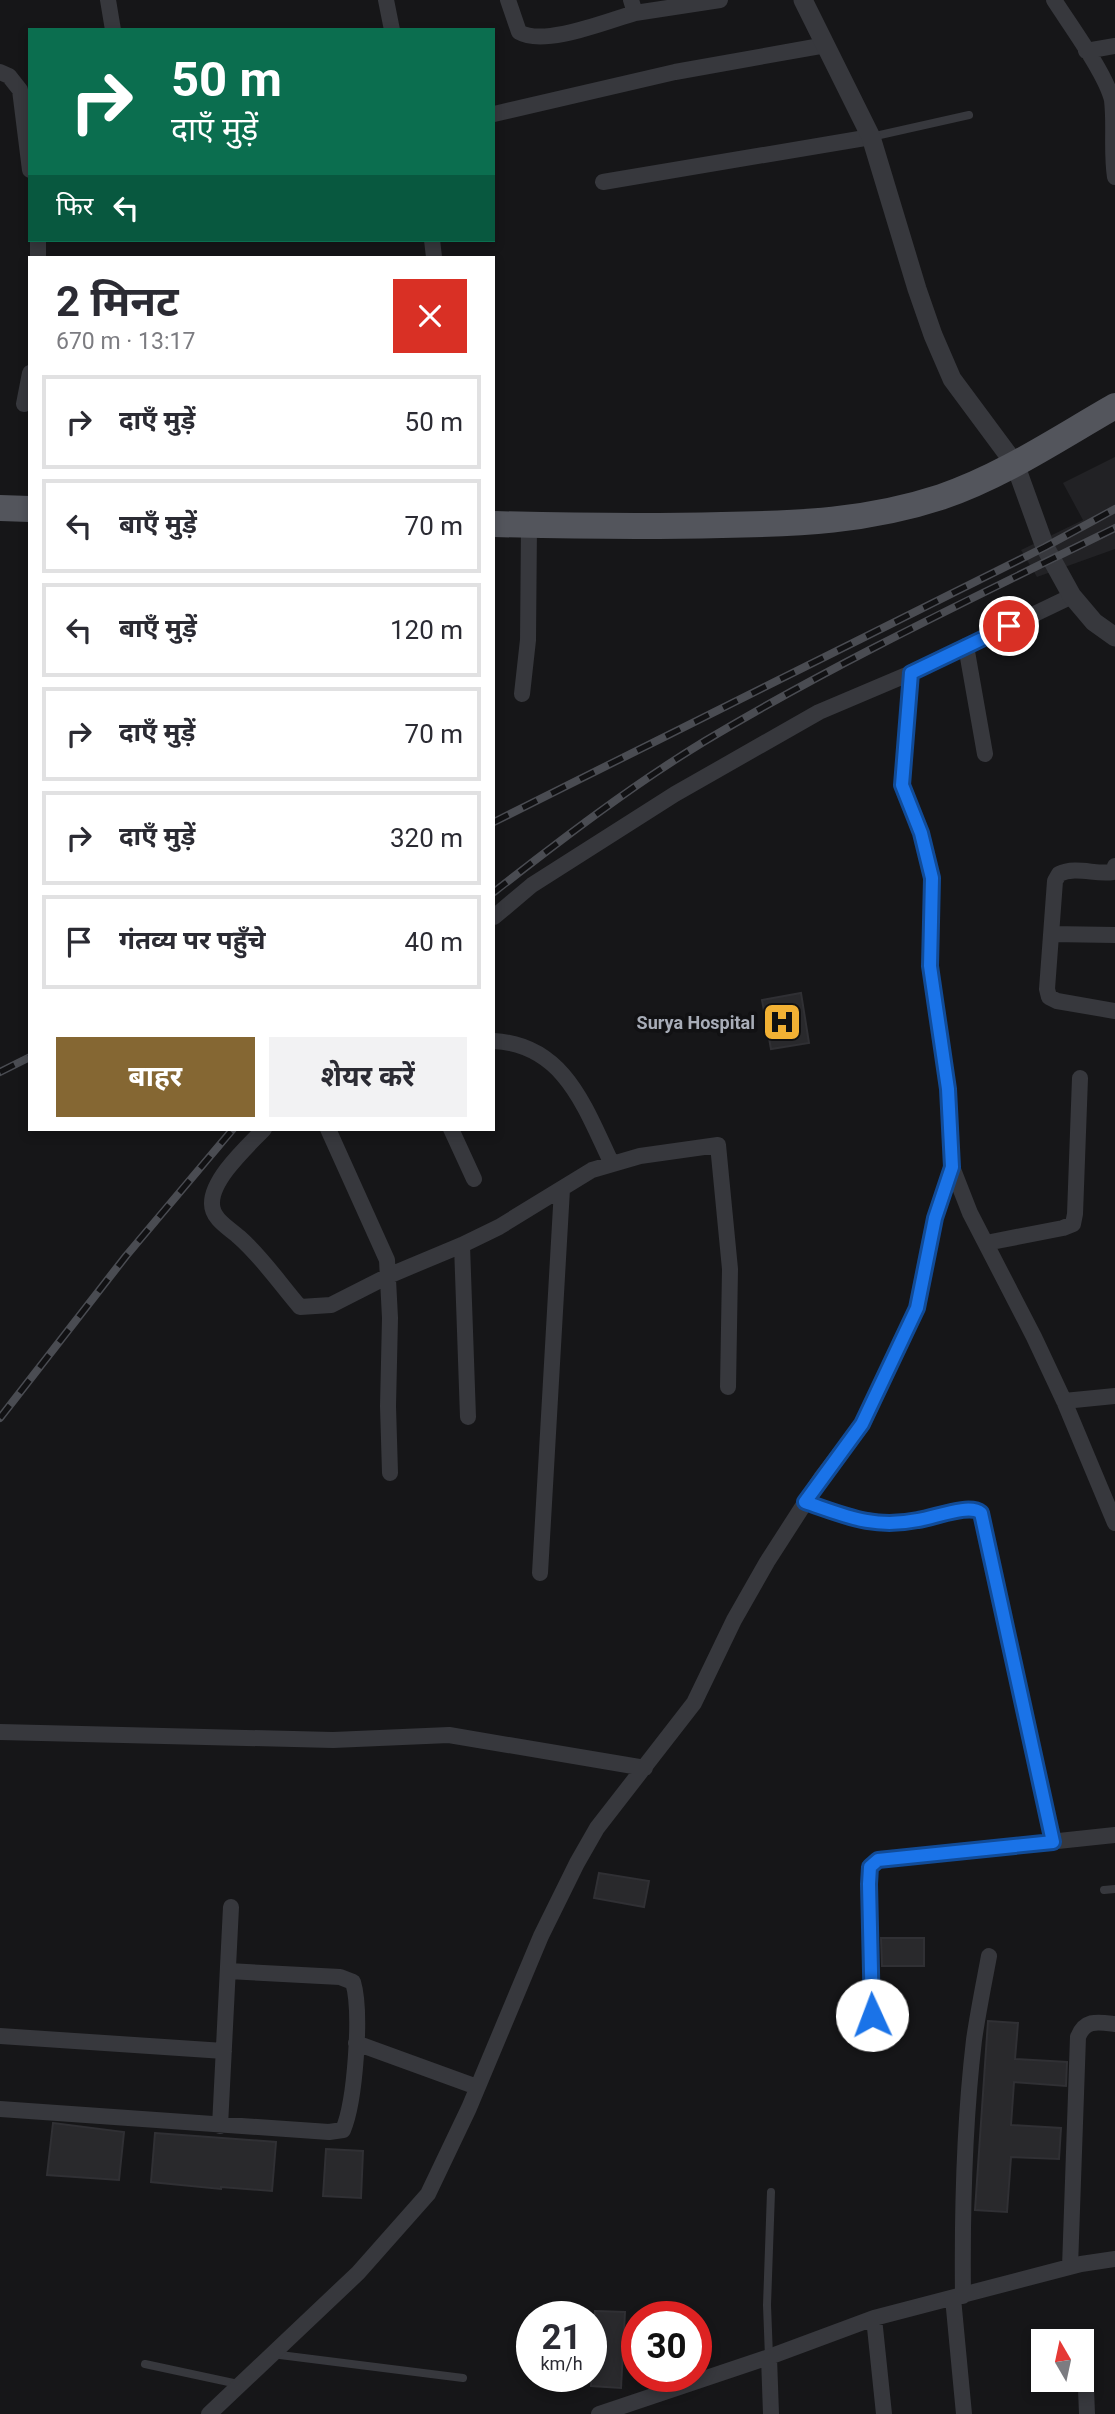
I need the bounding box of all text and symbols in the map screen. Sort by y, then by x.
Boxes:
text: 50 m [171,51,282,108]
icon: right [56,56,147,147]
text: दाएँ मुड़ें [171,110,258,148]
icon: left [107,189,145,227]
text: फिर [56,191,93,221]
text: 2 मिनट [56,277,179,326]
button: close [393,279,467,353]
text: 670 m · 13:17 [56,328,195,355]
icon: right [60,403,98,441]
text: दाएँ मुड़ें [119,405,195,435]
text: 50 m [405,407,463,437]
icon: left [60,507,98,545]
text: बाएँ मुड़ें [119,509,197,539]
text: 70 m [405,511,463,541]
pin [979,596,1039,656]
icon: arrive [990,607,1028,645]
icon: left [60,611,98,649]
text: बाएँ मुड़ें [119,613,197,643]
text: 120 m [390,615,463,645]
icon: right [60,715,98,753]
text: दाएँ मुड़ें [119,717,195,747]
text: 70 m [405,719,463,749]
icon: right [60,819,98,857]
text: दाएँ मुड़ें [119,821,195,851]
text: 320 m [390,823,463,853]
icon: arrive [60,923,98,961]
text: गंतव्य पर पहुँचे [119,925,266,955]
text: 40 m [405,927,463,957]
hospital icon: Surya Hospital [761,1001,803,1043]
place label: Surya Hospital [637,1012,755,1033]
button: बाहर [56,1037,255,1117]
button: शेयर करें [269,1037,467,1117]
position arrow [835,1978,909,2052]
speed limit sign: 30 [621,2301,712,2392]
text: 21 [541,2317,582,2358]
north arrow [1031,2329,1094,2392]
map controls [1031,2329,1094,2392]
text: km/h [540,2353,583,2374]

